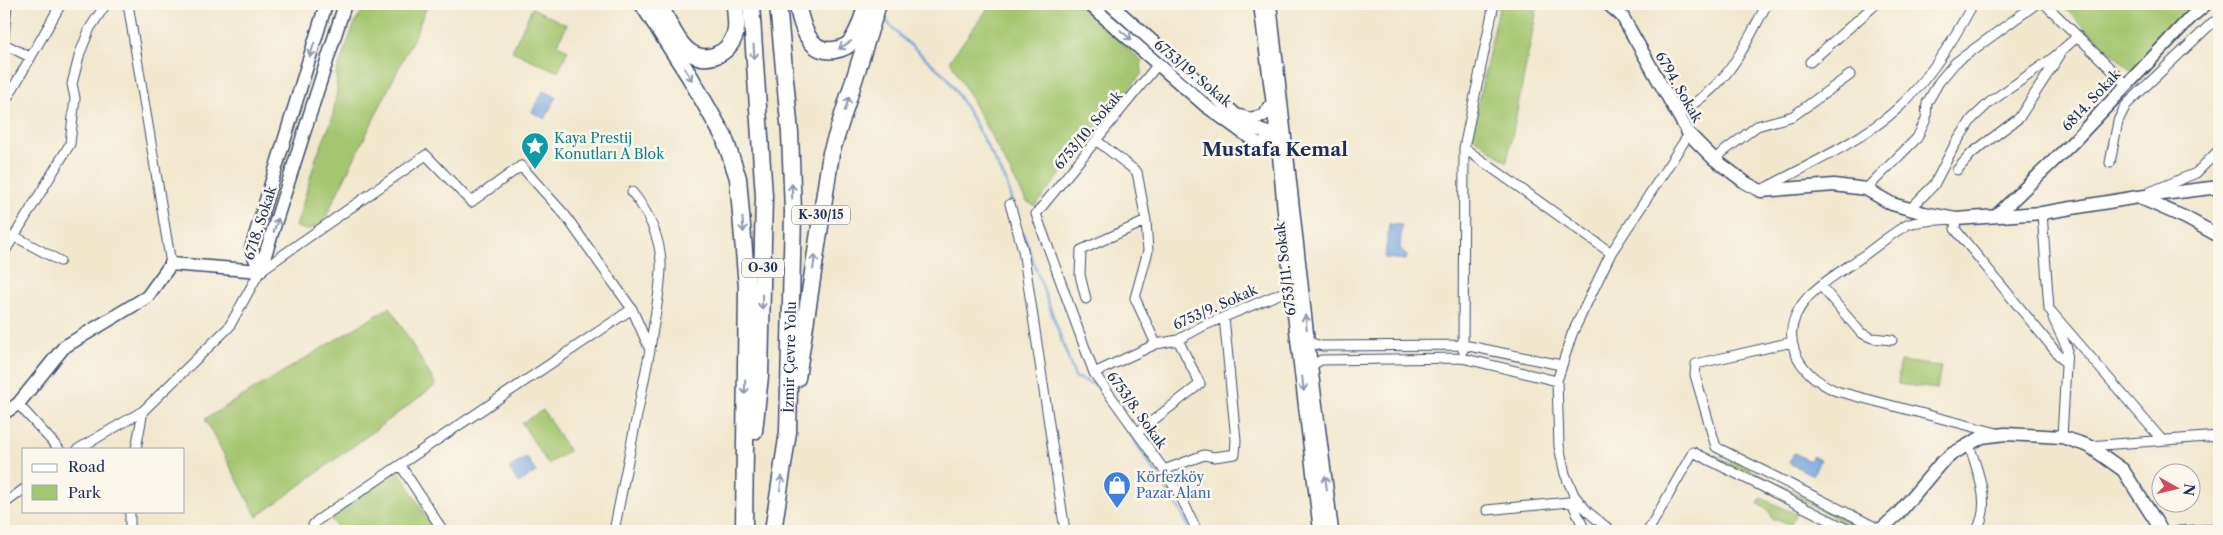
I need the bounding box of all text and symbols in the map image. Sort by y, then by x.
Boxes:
one-way arrow [1119,30,1132,41]
street label: 6753/19. Sokak [1150,35,1236,111]
one-way arrow [838,40,852,51]
one-way arrow [306,42,316,58]
one-way arrow [750,44,759,60]
street label: 6794. Sokak [1651,48,1707,126]
street label: 6814. Sokak [2058,65,2125,135]
one-way arrow [683,67,694,81]
street label: 6753/10. Sokak [1050,86,1127,173]
one-way arrow [842,96,852,112]
place label: Kaya Prestij Konutları A Blok [554,129,665,163]
place icon: Kaya Prestij Konutları A Blok [520,131,550,170]
district label: Mustafa Kemal [1202,138,1348,161]
street label: 6718. Sokak [240,183,281,262]
one-way arrow [787,183,797,199]
road number: K-30/15 [792,206,850,224]
one-way arrow [738,216,748,232]
one-way arrow [271,217,281,233]
street label: 6753/11. Sokak [1270,220,1300,317]
one-way arrow [809,255,819,271]
road number: O-30 [742,258,784,278]
street label: 6753/9. Sokak [1170,280,1261,334]
one-way arrow [757,294,767,310]
street label: İzmir Çevre Yolu [779,301,800,413]
one-way arrow [1301,314,1311,330]
street label: 6753/8. Sokak [1103,368,1172,453]
one-way arrow [1298,376,1308,392]
one-way arrow [740,378,750,395]
legend [22,448,185,512]
text: Road [68,457,105,476]
north arrow [2150,462,2200,512]
place label: Körfezköy Pazar Alanı [1136,468,1211,502]
shop icon: Körfezköy Pazar Alanı [1102,470,1132,509]
one-way arrow [776,475,786,491]
one-way arrow [1321,475,1331,491]
text: Park [68,483,102,502]
text: N [2179,483,2199,497]

